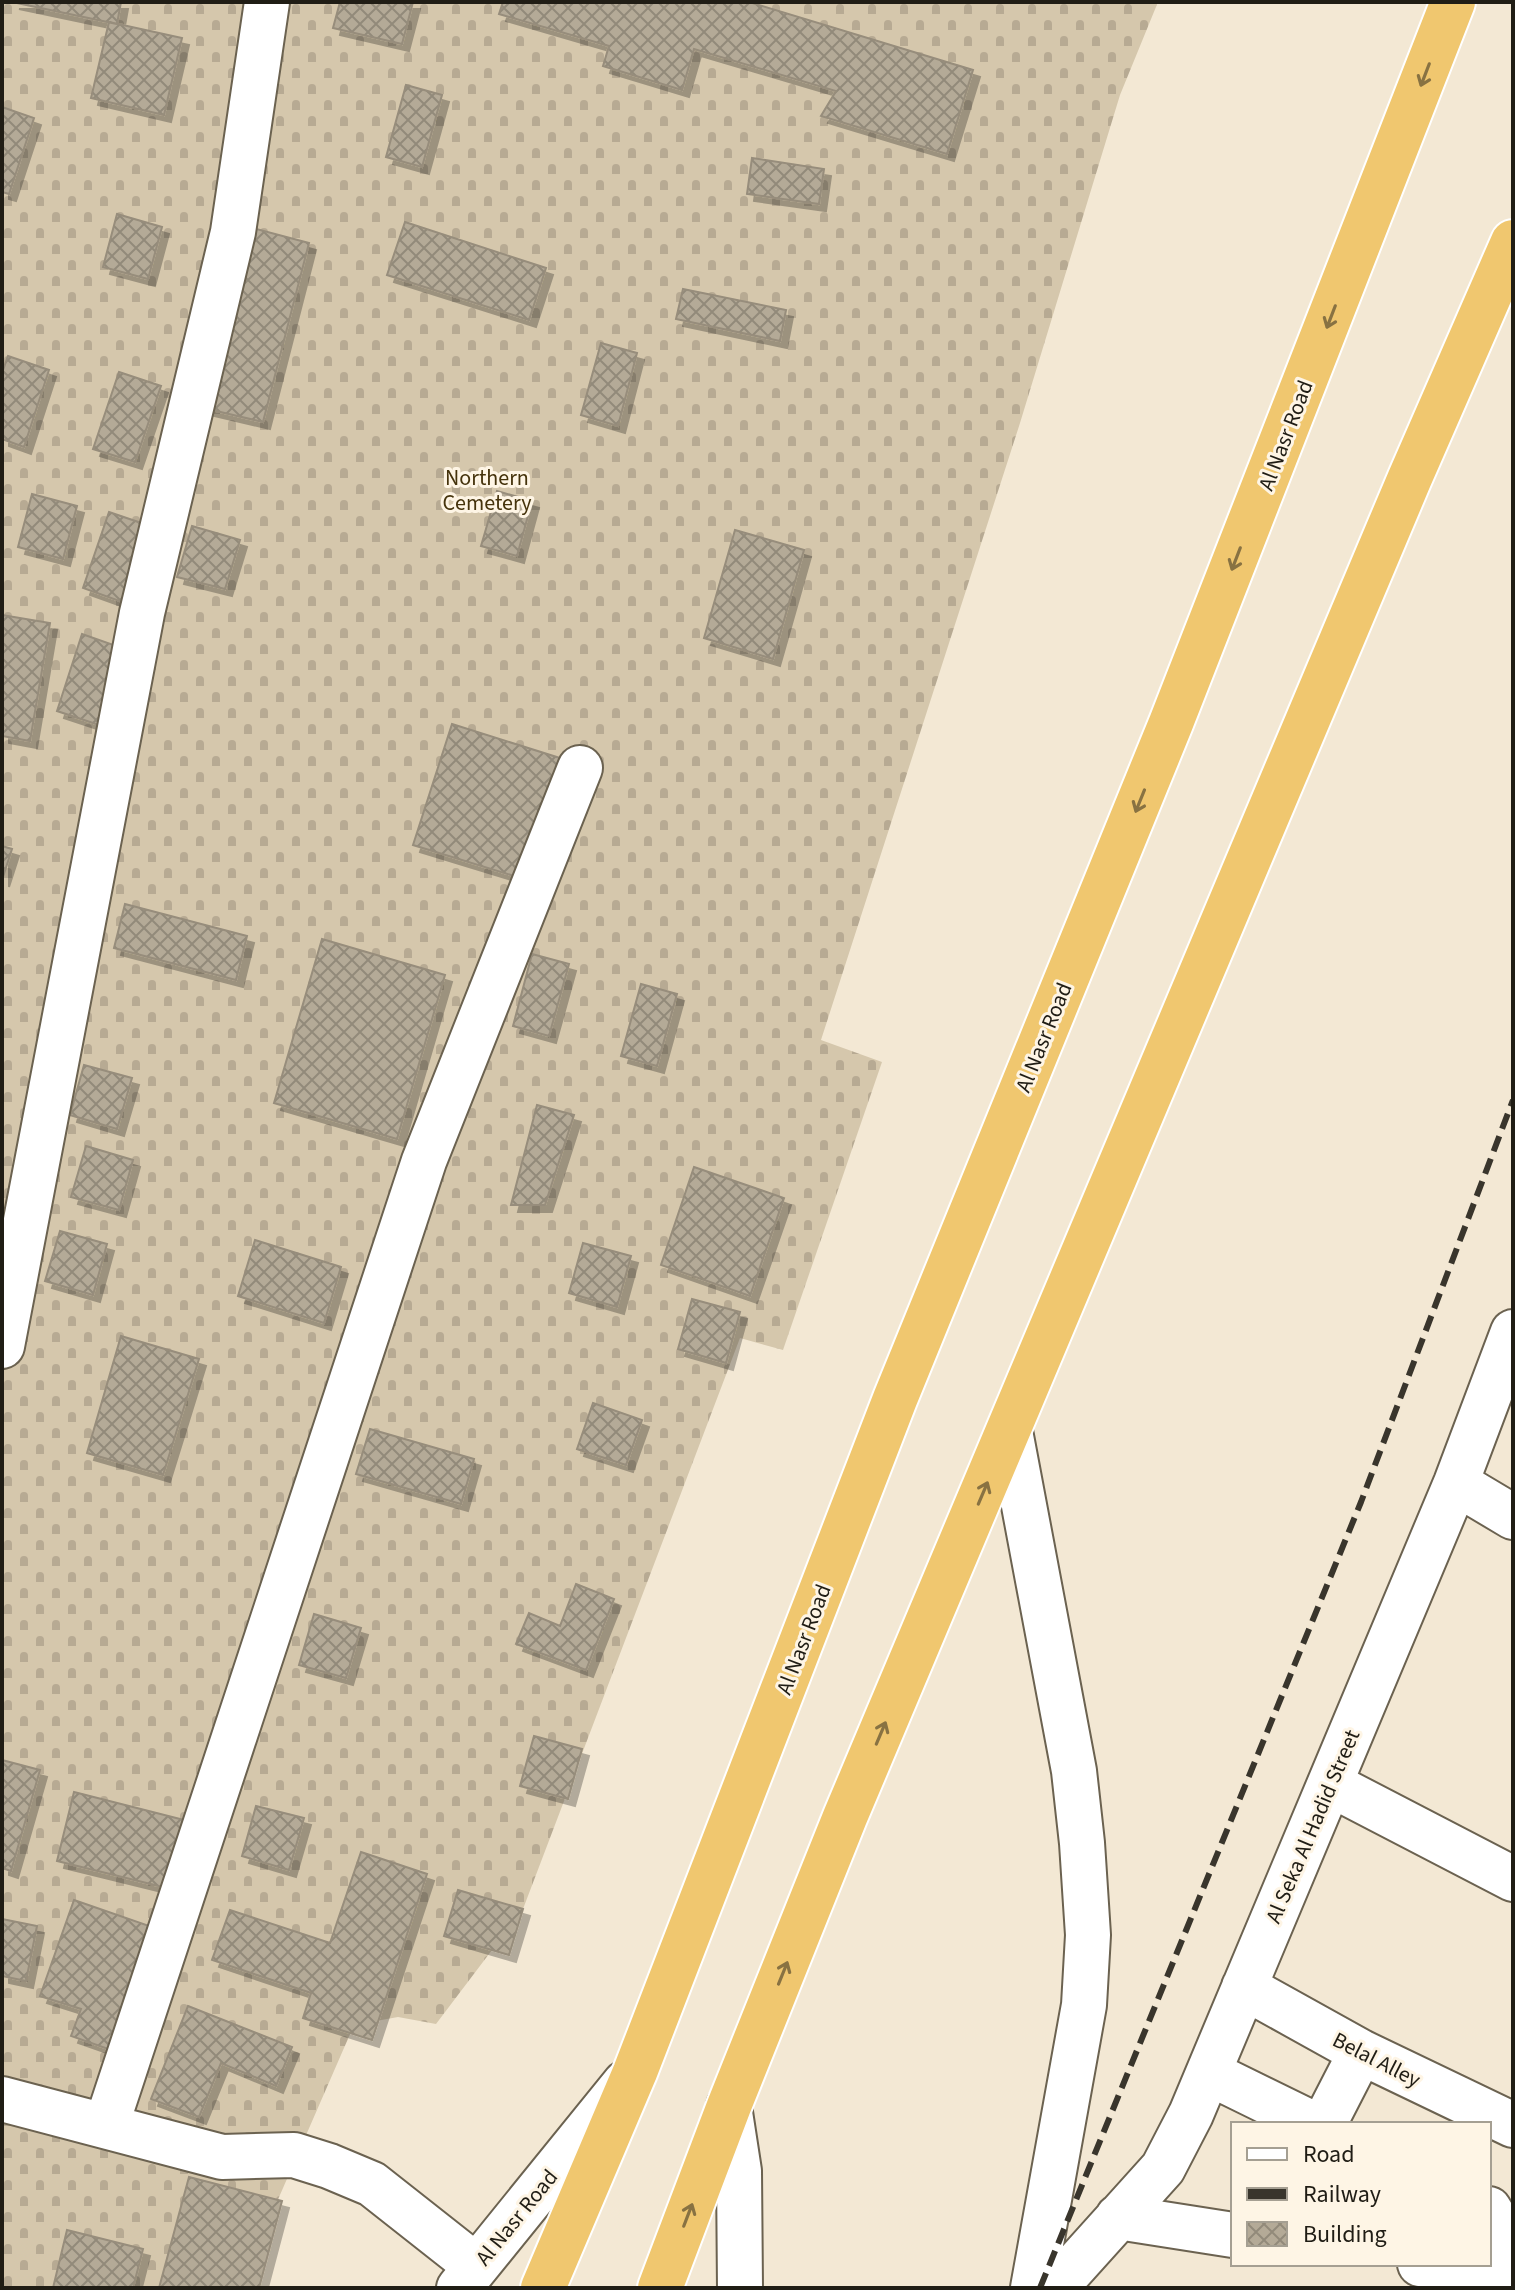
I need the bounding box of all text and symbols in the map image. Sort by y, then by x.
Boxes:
one-way arrow [1417,62,1431,87]
one-way arrow [1323,304,1337,329]
street label: Al Nasr Road [1250,376,1322,495]
park label: Northern Cemetery [443,462,532,519]
one-way arrow [1228,546,1242,571]
one-way arrow [1131,788,1146,813]
street label: Al Nasr Road [1007,978,1080,1097]
one-way arrow [977,1481,992,1506]
street label: Al Nasr Road [768,1580,840,1699]
one-way arrow [875,1721,890,1745]
street label: Al Seka Al Hadid Street [1258,1724,1368,1928]
one-way arrow [776,1961,791,1986]
street label: Belal Alley [1327,2024,1427,2096]
legend [1231,2122,1491,2266]
text: Road [1303,2137,1355,2172]
street label: Al Nasr Road [468,2163,566,2273]
text: Railway [1303,2177,1381,2212]
one-way arrow [682,2203,696,2228]
text: Building [1303,2217,1387,2252]

